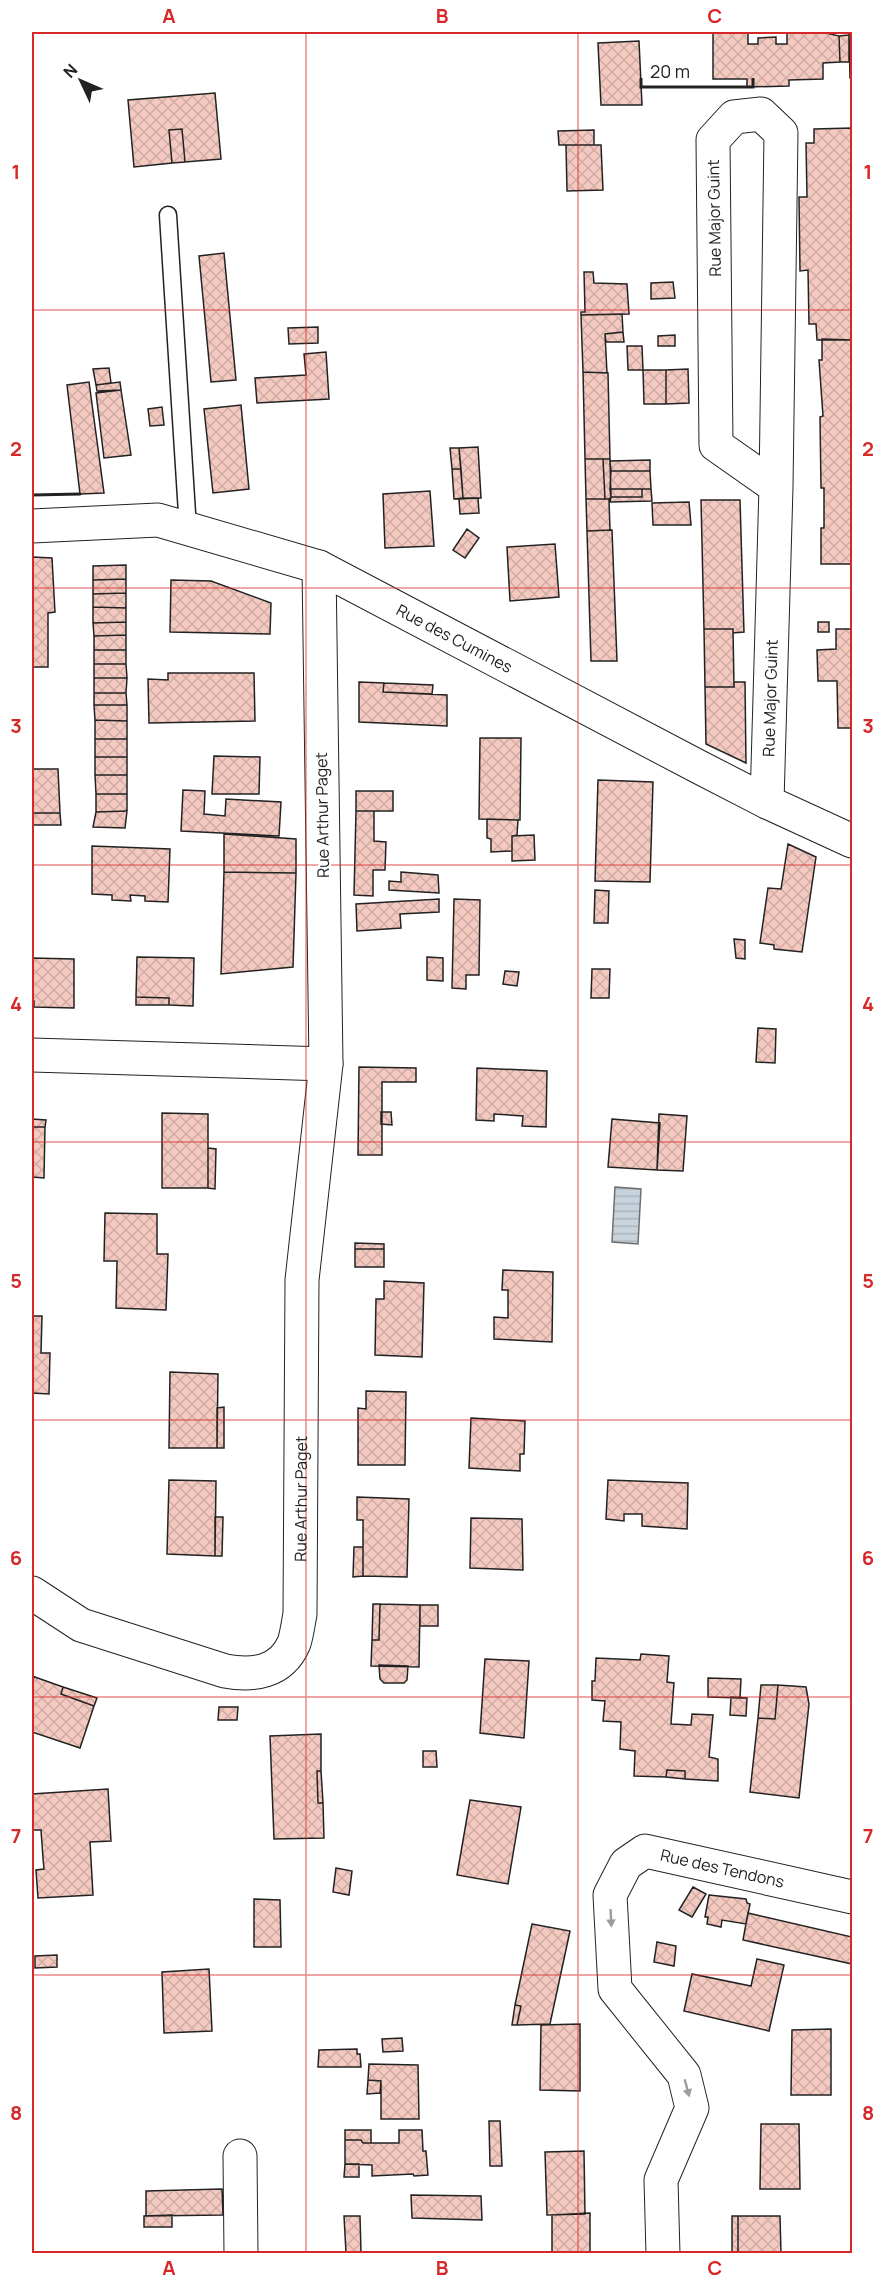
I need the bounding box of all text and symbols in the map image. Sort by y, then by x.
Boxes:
text: A [162,2,176,29]
text: B [436,2,449,29]
text: C [708,2,722,29]
north arrow [51,51,111,111]
scale bar [641,51,754,89]
text: N [58,59,82,82]
text: 20 m [650,59,690,83]
text: 1 [12,158,20,185]
text: 1 [864,158,872,185]
street label: Rue Major Guint [702,159,726,277]
text: 2 [10,435,22,462]
text: 2 [862,435,874,462]
street label: Rue des Cumines [393,599,516,678]
street label: Rue Major Guint [757,639,783,757]
text: 3 [10,712,22,739]
text: 3 [862,712,874,739]
street label: Rue Arthur Paget [310,752,334,878]
text: 4 [10,990,22,1017]
text: 4 [862,990,874,1017]
text: 5 [10,1267,22,1294]
text: 5 [862,1267,874,1294]
street label: Rue Arthur Paget [289,1436,312,1562]
text: 6 [10,1544,22,1571]
text: 6 [862,1544,874,1571]
text: 7 [11,1822,21,1849]
text: 7 [863,1822,873,1849]
street label: Rue des Tendons [658,1844,786,1893]
one-way arrow [606,1909,616,1928]
one-way arrow [683,2079,693,2098]
text: 8 [10,2099,22,2126]
text: 8 [862,2099,874,2126]
text: A [162,2254,176,2281]
text: B [436,2254,449,2281]
text: C [708,2254,722,2281]

